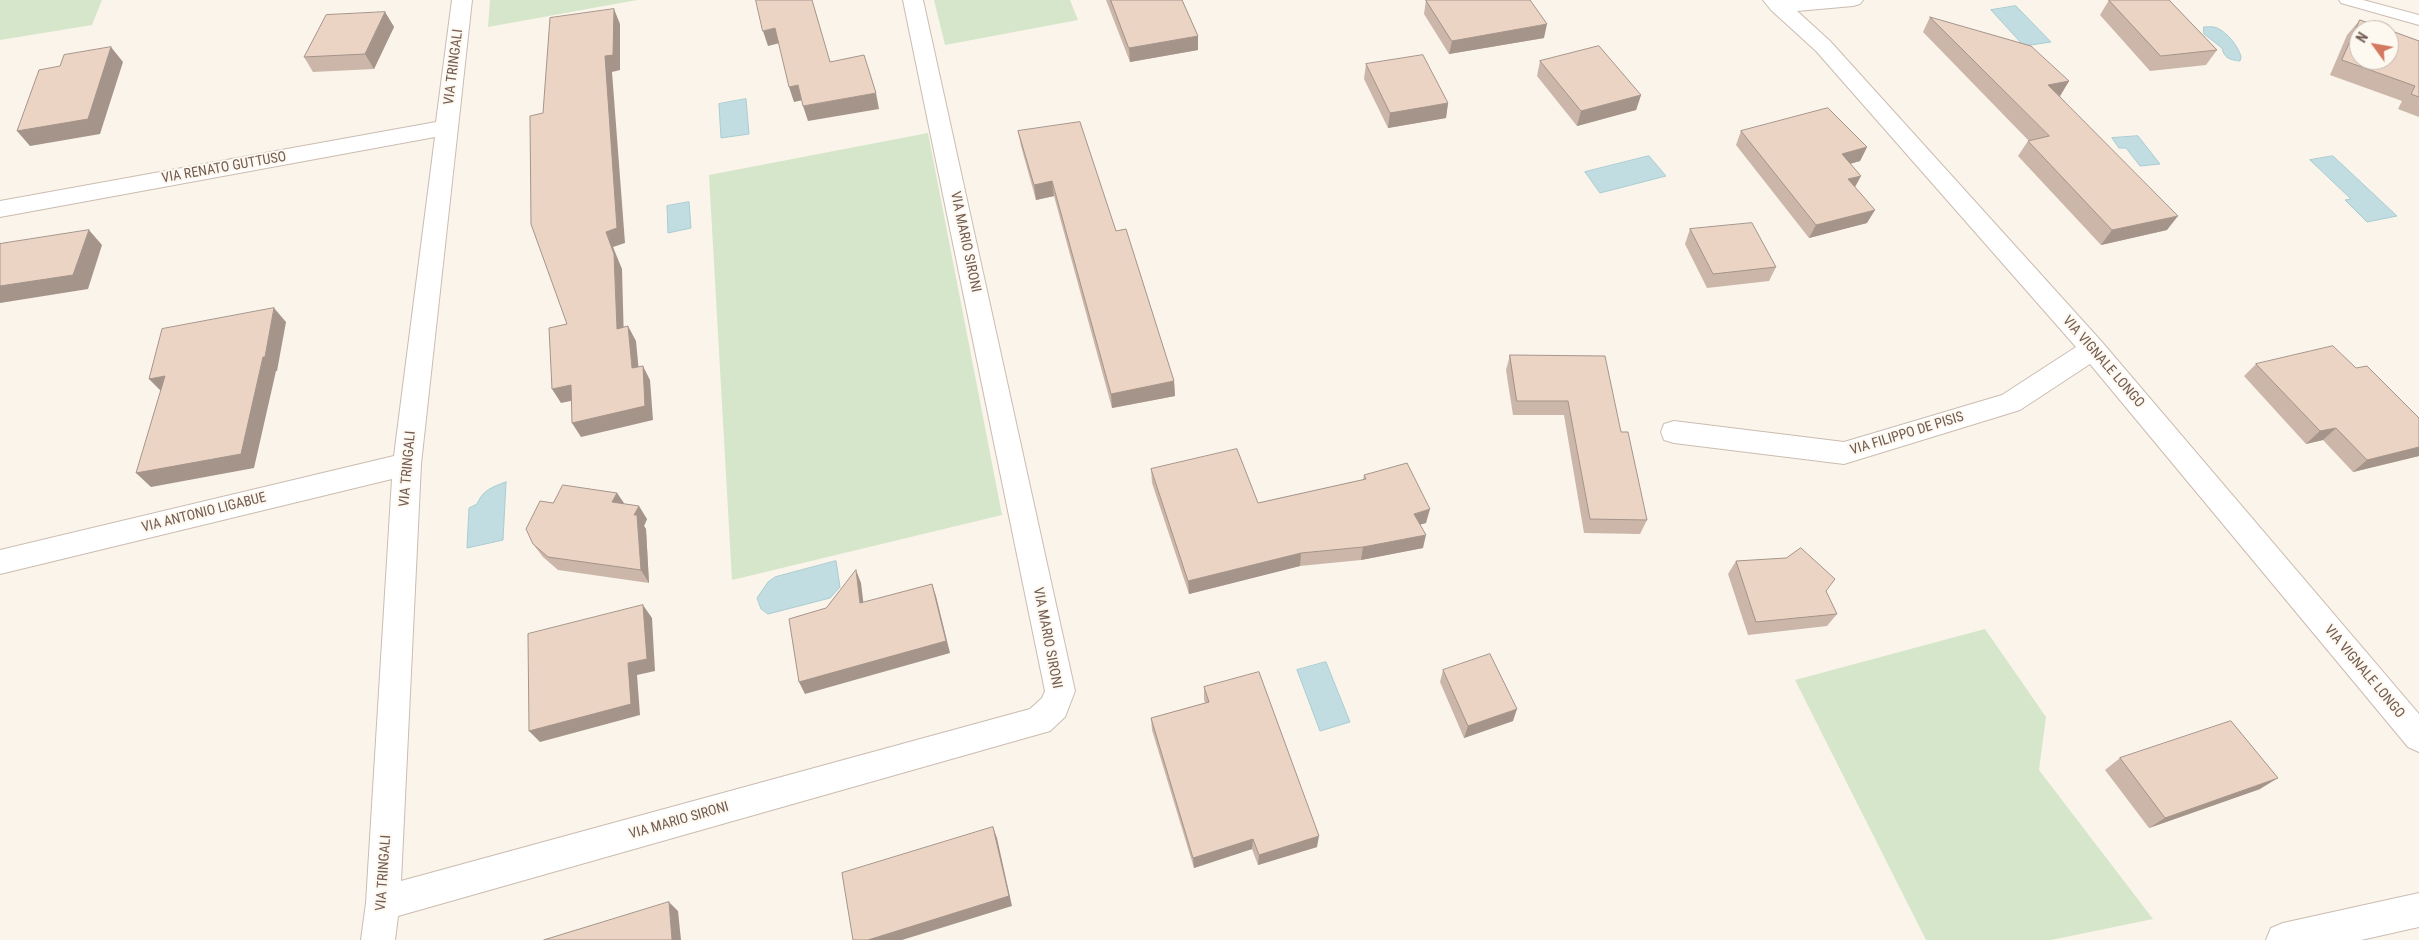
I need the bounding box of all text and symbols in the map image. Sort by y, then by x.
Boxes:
north arrow [2349,20,2399,70]
street label: VIA TRINGALI [441,28,467,106]
text: N [2353,30,2371,45]
street label: VIA RENATO GUTTUSO [160,149,288,187]
street label: VIA MARIO SIRONI [946,190,984,294]
street label: VIA VIGNALE LONGO [2059,313,2147,411]
street label: VIA FILIPPO DE PISIS [1848,409,1966,459]
street label: VIA TRINGALI [396,430,420,508]
street label: VIA ANTONIO LIGABUE [140,489,268,537]
street label: VIA MARIO SIRONI [1029,586,1065,690]
street label: VIA VIGNALE LONGO [2320,622,2408,722]
street label: VIA MARIO SIRONI [627,799,731,843]
street label: VIA TRINGALI [373,834,395,912]

